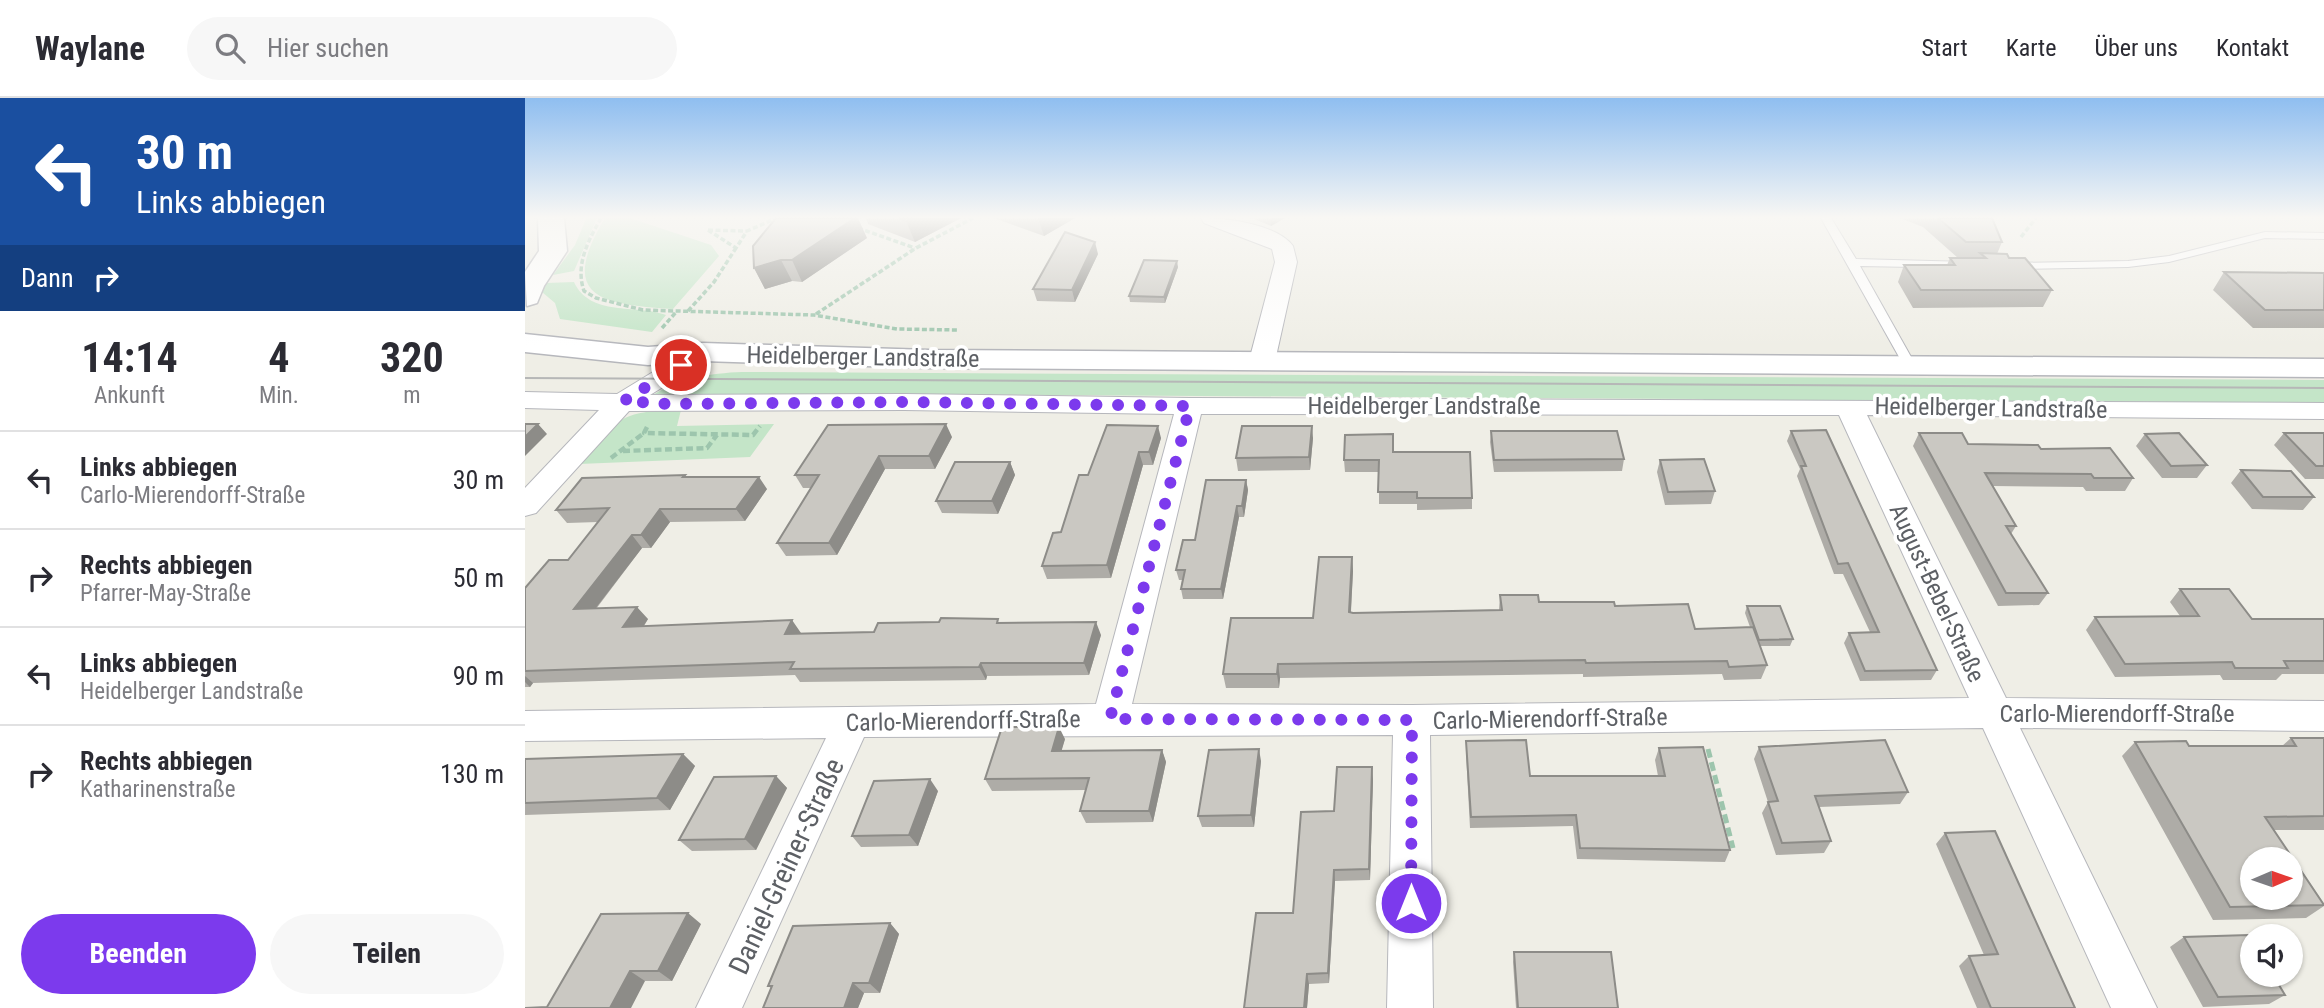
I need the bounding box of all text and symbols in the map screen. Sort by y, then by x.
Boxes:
search box [187,17,677,80]
text: Waylane [35,29,145,68]
icon: search [211,29,249,67]
text: Hier suchen [267,33,389,63]
text: Start [1922,34,1968,62]
text: Karte [2006,34,2056,62]
text: Über uns [2094,34,2178,62]
text: Kontakt [2216,34,2289,62]
text: 30 m [136,124,233,181]
icon: left [21,126,112,217]
text: Links abbiegen [136,183,326,221]
icon: right [87,259,125,297]
text: Dann [21,263,73,293]
text: 14:14 [81,333,178,382]
text: 4 [268,333,289,382]
text: 320 [380,333,444,382]
pin [651,335,711,395]
street label: Heidelberger Landstraße [746,341,980,373]
icon: arrive [662,346,700,384]
text: Ankunft [94,382,165,409]
text: Min. [259,382,299,409]
text: m [403,382,421,409]
street label: Heidelberger Landstraße [1308,392,1541,420]
street label: Heidelberger Landstraße [1874,392,2108,424]
text: Links abbiegen [80,452,237,482]
icon: left [21,461,59,499]
text: 30 m [453,465,504,495]
text: Carlo-Mierendorff-Straße [80,482,305,509]
street label: August-Bebel-Straße [1883,499,1991,687]
text: Rechts abbiegen [80,550,253,580]
icon: right [21,559,59,597]
text: 50 m [453,563,504,593]
text: Pfarrer-May-Straße [80,580,251,607]
text: Links abbiegen [80,648,237,678]
icon: left [21,657,59,695]
text: 90 m [453,661,504,691]
text: Heidelberger Landstraße [80,678,303,705]
street label: Carlo-Mierendorff-Straße [1999,700,2235,728]
street label: Carlo-Mierendorff-Straße [1432,703,1668,735]
street label: Carlo-Mierendorff-Straße [845,705,1081,737]
text: Rechts abbiegen [80,746,253,776]
street label: Daniel-Greiner-Straße [722,753,851,979]
icon: right [21,755,59,793]
text: 130 m [440,759,504,789]
text: Katharinenstraße [80,776,236,803]
north arrow [2240,847,2303,910]
map controls [2240,847,2303,987]
position arrow [1374,866,1448,940]
button: Beenden [21,914,256,994]
button: Teilen [270,914,504,994]
button: sound [2240,924,2303,987]

